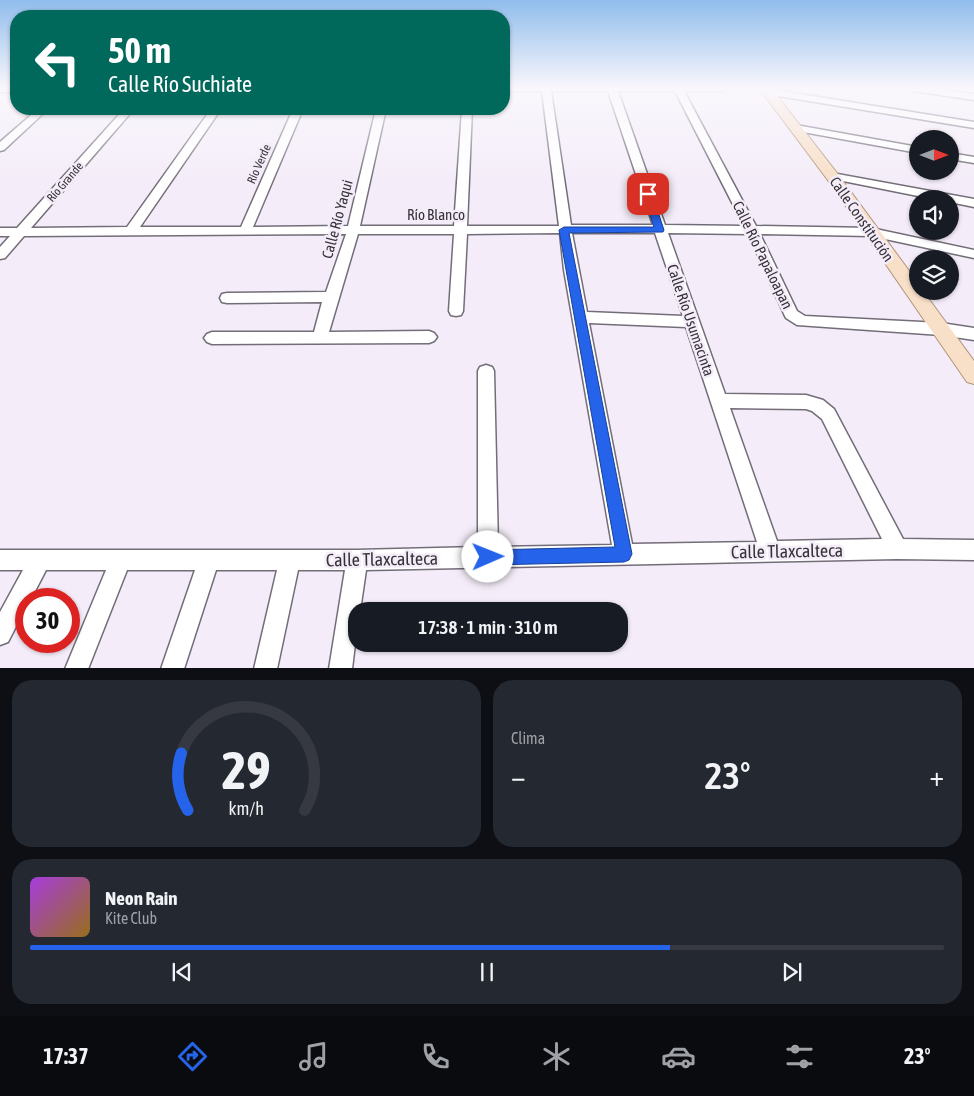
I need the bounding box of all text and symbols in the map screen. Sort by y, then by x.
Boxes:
icon: left [25,30,90,95]
text: 50 m [108,30,171,70]
text: Calle Río Suchiate [108,71,252,97]
north arrow [909,130,959,180]
map controls [909,130,959,300]
street label: Río Verde [244,142,274,186]
street label: Río Grande [44,159,86,205]
pin [627,173,669,215]
street label: Calle Constitución [827,173,897,265]
street label: Calle Río Yaqui [318,178,356,260]
icon: arrive [634,180,662,208]
button: sound [909,190,959,240]
street label: Calle Río Papaloapan [730,198,796,312]
street label: Río Blanco [407,206,465,223]
button: layers [909,250,959,300]
street label: Calle Río Usumacinta [664,262,718,378]
position arrow [461,530,513,582]
street label: Calle Tlaxcalteca [731,540,843,562]
street label: Calle Tlaxcalteca [326,548,438,570]
speed limit sign: 30 [15,588,80,653]
text: 17:38 · 1 min · 310 m [418,616,558,638]
text: Clima [511,729,545,747]
text: 29 [222,740,271,800]
text: 23° [704,754,751,797]
text: − [511,760,526,792]
text: + [929,760,944,792]
text: km/h [229,798,264,819]
text: Neon Rain [105,887,177,909]
text: Kite Club [105,909,157,927]
icon: previous [168,958,196,986]
icon: pause [473,958,501,986]
icon: next [778,958,806,986]
icon: directions [175,1039,210,1074]
icon: music [296,1039,331,1074]
icon: phone [418,1039,453,1074]
icon: climate [539,1039,574,1074]
icon: car [661,1039,696,1074]
icon: filters [782,1039,817,1074]
text: 17:37 [43,1043,89,1069]
text: 23° [904,1043,931,1069]

